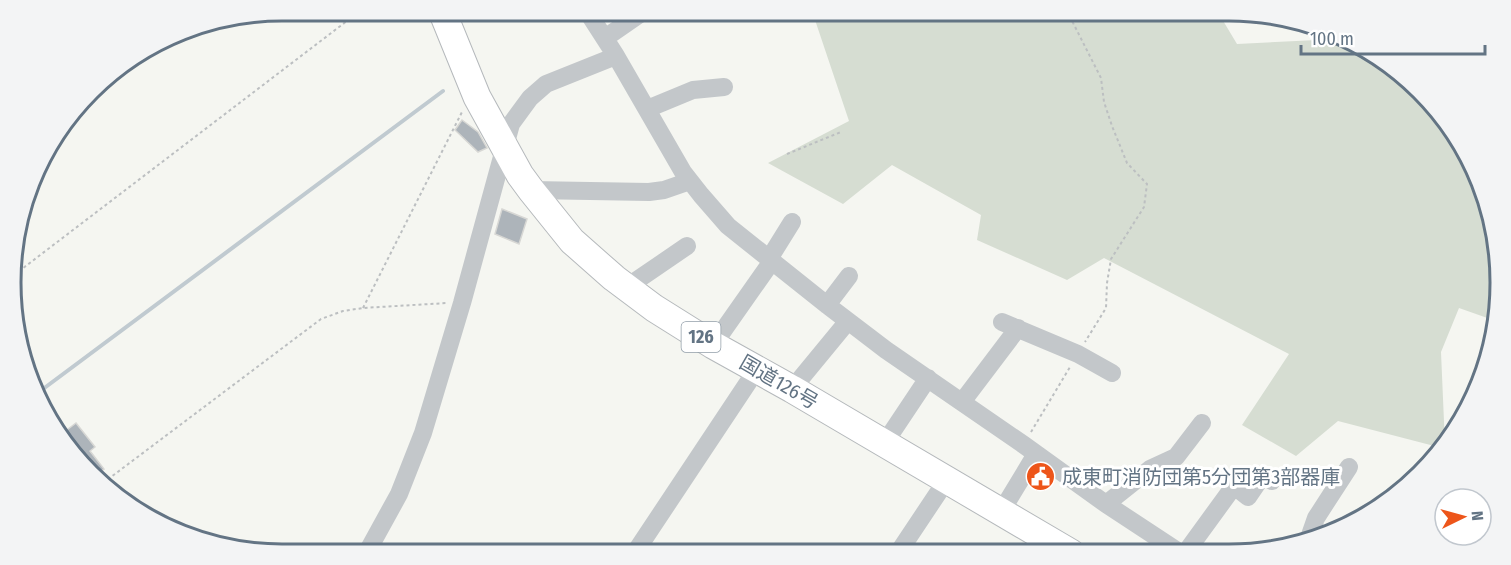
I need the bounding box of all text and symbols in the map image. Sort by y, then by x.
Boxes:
scale bar [1301,18,1486,56]
text: 100 m [1310,28,1354,50]
road number: 126 [682,322,720,352]
street label: 国道126号 [736,350,822,414]
public building icon: 成東町消防団第5分団第3部器庫 [1025,461,1057,493]
place label: 成東町消防団第5分団第3部器庫 [1062,465,1340,489]
north arrow [1433,487,1493,547]
text: N [1468,510,1487,521]

